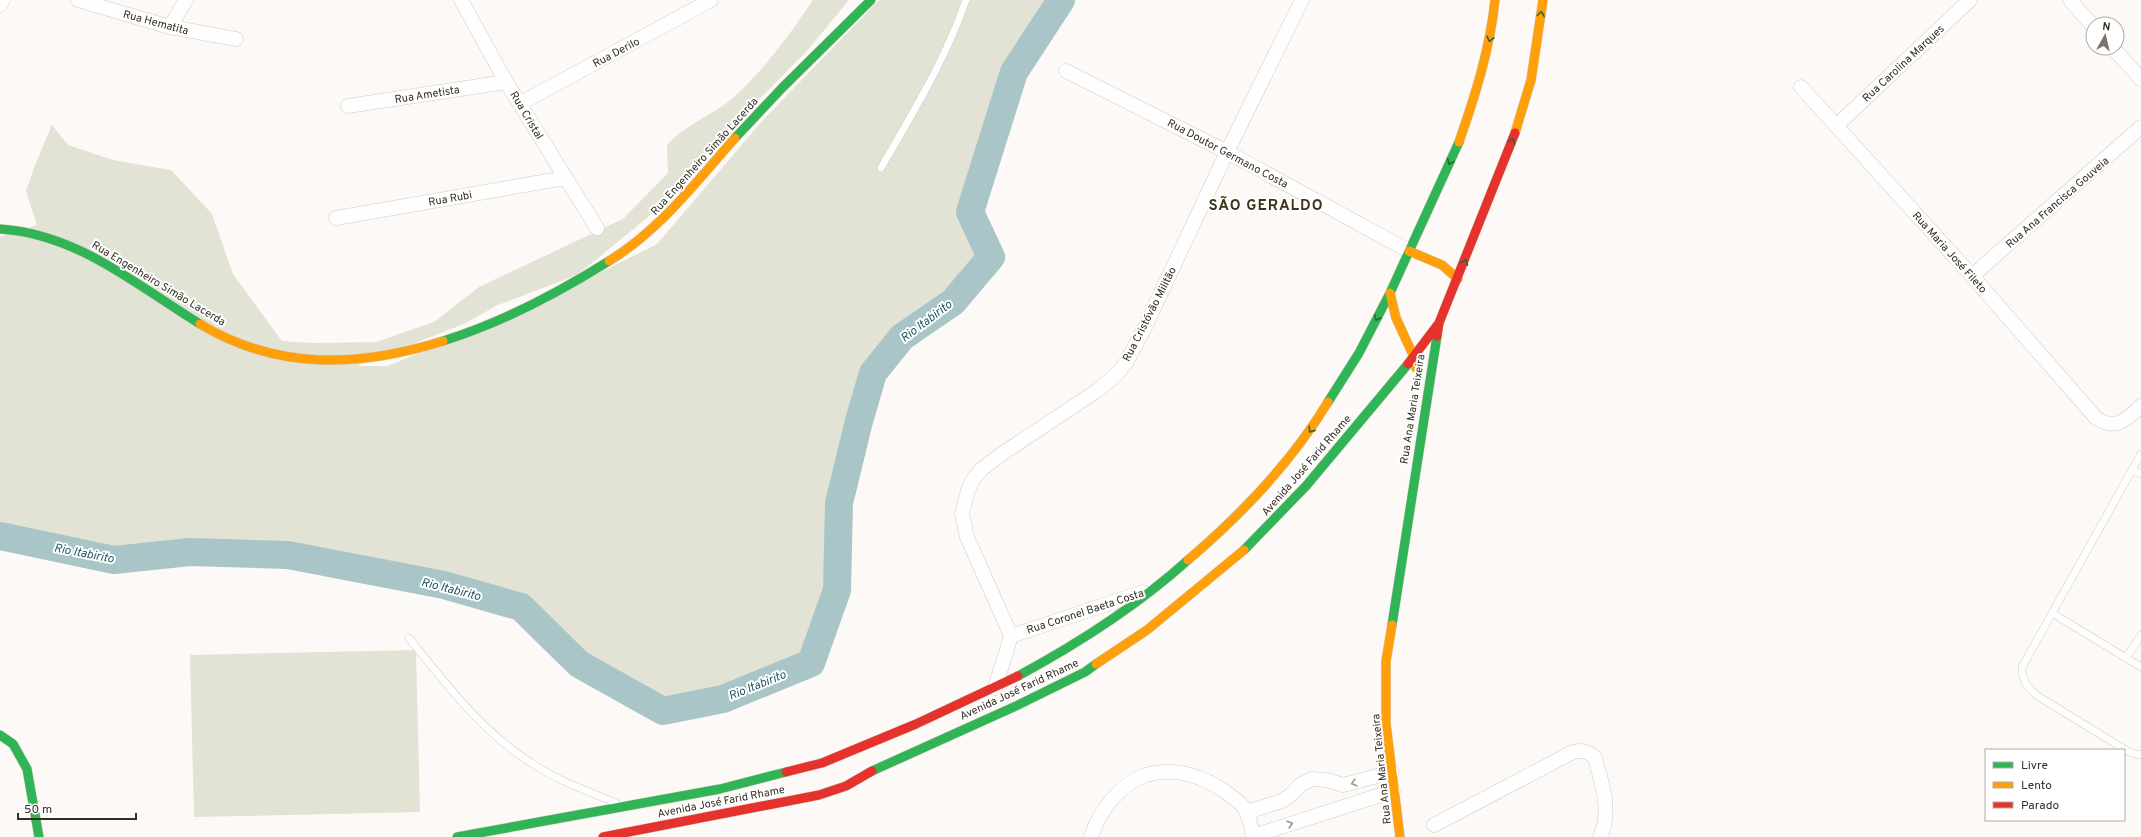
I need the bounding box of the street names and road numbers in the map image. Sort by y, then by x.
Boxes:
street label: Rua Hematita [122,8,190,38]
street label: Rua Carolina Marques [1860,22,1948,105]
street label: Rua Derilo [591,35,642,71]
street label: Rua Ametista [394,83,461,107]
street label: Rua Cristal [506,89,546,142]
street label: Rua Engenheiro Simão Lacerda [648,95,762,218]
street label: Rua Doutor Germano Costa [1165,116,1291,192]
street label: Rua Ana Francisca Gouveia [2003,154,2112,251]
street label: Rua Rubi [427,188,473,210]
street label: Rua Maria José Fileto [1909,209,1990,296]
street label: Rua Engenheiro Simão Lacerda [89,238,228,330]
street label: Rua Cristóvão Militão [1120,265,1180,364]
street label: Rua Ana Maria Teixeira [1397,353,1429,465]
street label: Avenida José Farid Rhame [1259,412,1355,519]
street label: Rua Coronel Baeta Costa [1025,586,1146,638]
street label: Avenida José Farid Rhame [958,656,1081,724]
street label: Rua Ana Maria Teixeira [1369,713,1395,825]
street label: Avenida José Farid Rhame [656,783,786,821]

